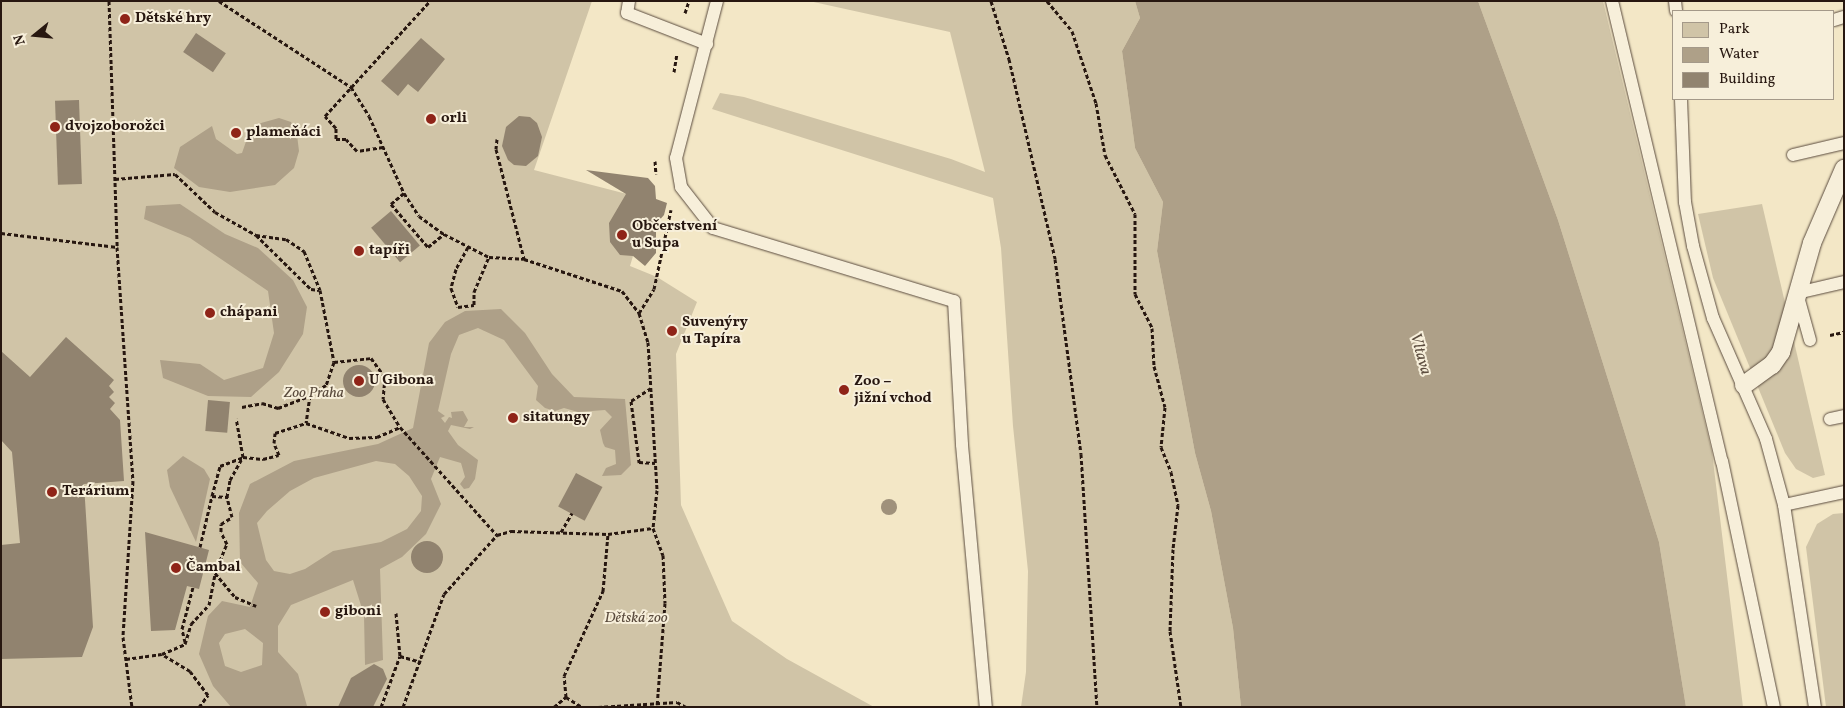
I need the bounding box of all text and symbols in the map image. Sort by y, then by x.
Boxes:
north arrow [10,10,60,60]
place label: Dětské hry [135,10,211,28]
legend [1672,10,1835,100]
marker: Dětské hry [119,13,131,25]
text: Park [1719,19,1750,40]
text: N [10,32,31,47]
text: Water [1719,44,1759,65]
text: Building [1719,69,1775,90]
place label: orli [441,110,467,128]
marker: orli [425,113,437,125]
place label: dvojzoborožci [65,118,165,136]
marker: dvojzoborožci [49,121,61,133]
place label: plameňáci [246,124,321,142]
marker: plameňáci [230,127,242,139]
place label: Občerstvení u Supa [632,217,717,252]
marker: Občerstvení u Supa [616,229,628,241]
place label: tapíři [369,242,410,260]
marker: tapíři [353,245,365,257]
place label: chápani [220,304,278,322]
marker: chápani [204,307,216,319]
place label: Suvenýry u Tapíra [682,313,748,348]
marker: Suvenýry u Tapíra [666,325,678,337]
water label: Vltava [1405,331,1435,377]
place label: U Gibona [369,372,434,390]
place label: Zoo – jižní vchod [854,372,932,407]
marker: U Gibona [353,375,365,387]
marker: Zoo – jižní vchod [838,384,850,396]
park label: Zoo Praha [284,385,344,403]
place label: sitatungy [523,409,590,427]
marker: sitatungy [507,412,519,424]
place label: Terárium [62,483,130,501]
marker: Terárium [46,486,58,498]
place label: Čambal [186,559,241,577]
marker: Čambal [170,562,182,574]
place label: giboni [335,603,381,621]
marker: giboni [319,606,331,618]
park label: Dětská zoo [604,610,668,628]

